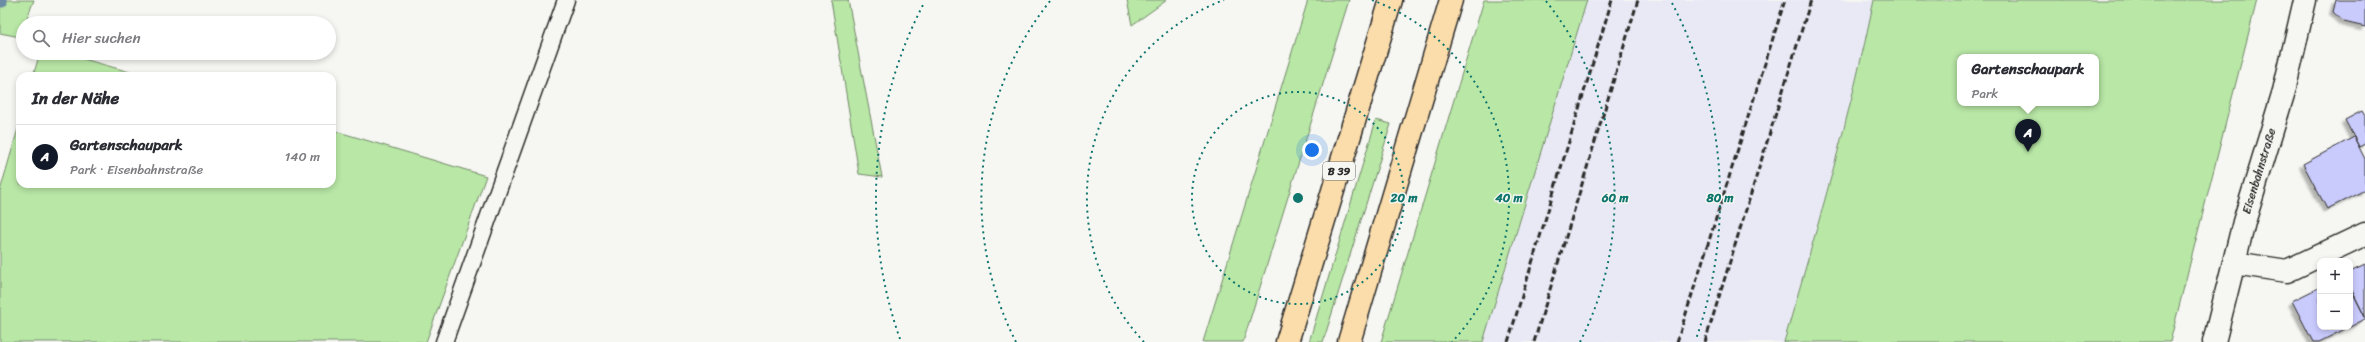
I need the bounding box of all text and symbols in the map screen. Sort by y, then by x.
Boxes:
search box [16,16,336,60]
text: Hier suchen [62,25,141,51]
icon: search [30,27,52,49]
popup [1957,54,2099,106]
text: Gartenschaupark [1972,56,2084,82]
text: Park [1972,82,1998,105]
text: In der Nähe [32,83,119,113]
pin: A [2015,119,2041,152]
street label: Eisenbahnstraße [2235,125,2283,217]
text: Gartenschaupark [70,132,183,158]
your location [1302,140,1322,160]
text: A [41,145,49,168]
text: 140 m [285,145,320,168]
text: Park · Eisenbahnstraße [70,158,203,181]
road number: B 39 [1323,162,1355,180]
text: 20 m [1390,187,1418,209]
text: 40 m [1494,187,1523,209]
text: 60 m [1601,187,1629,209]
text: 80 m [1705,187,1734,209]
centre of rings [1291,191,1305,205]
map controls [2317,258,2353,330]
button: + [2317,258,2353,294]
button: − [2317,294,2353,330]

